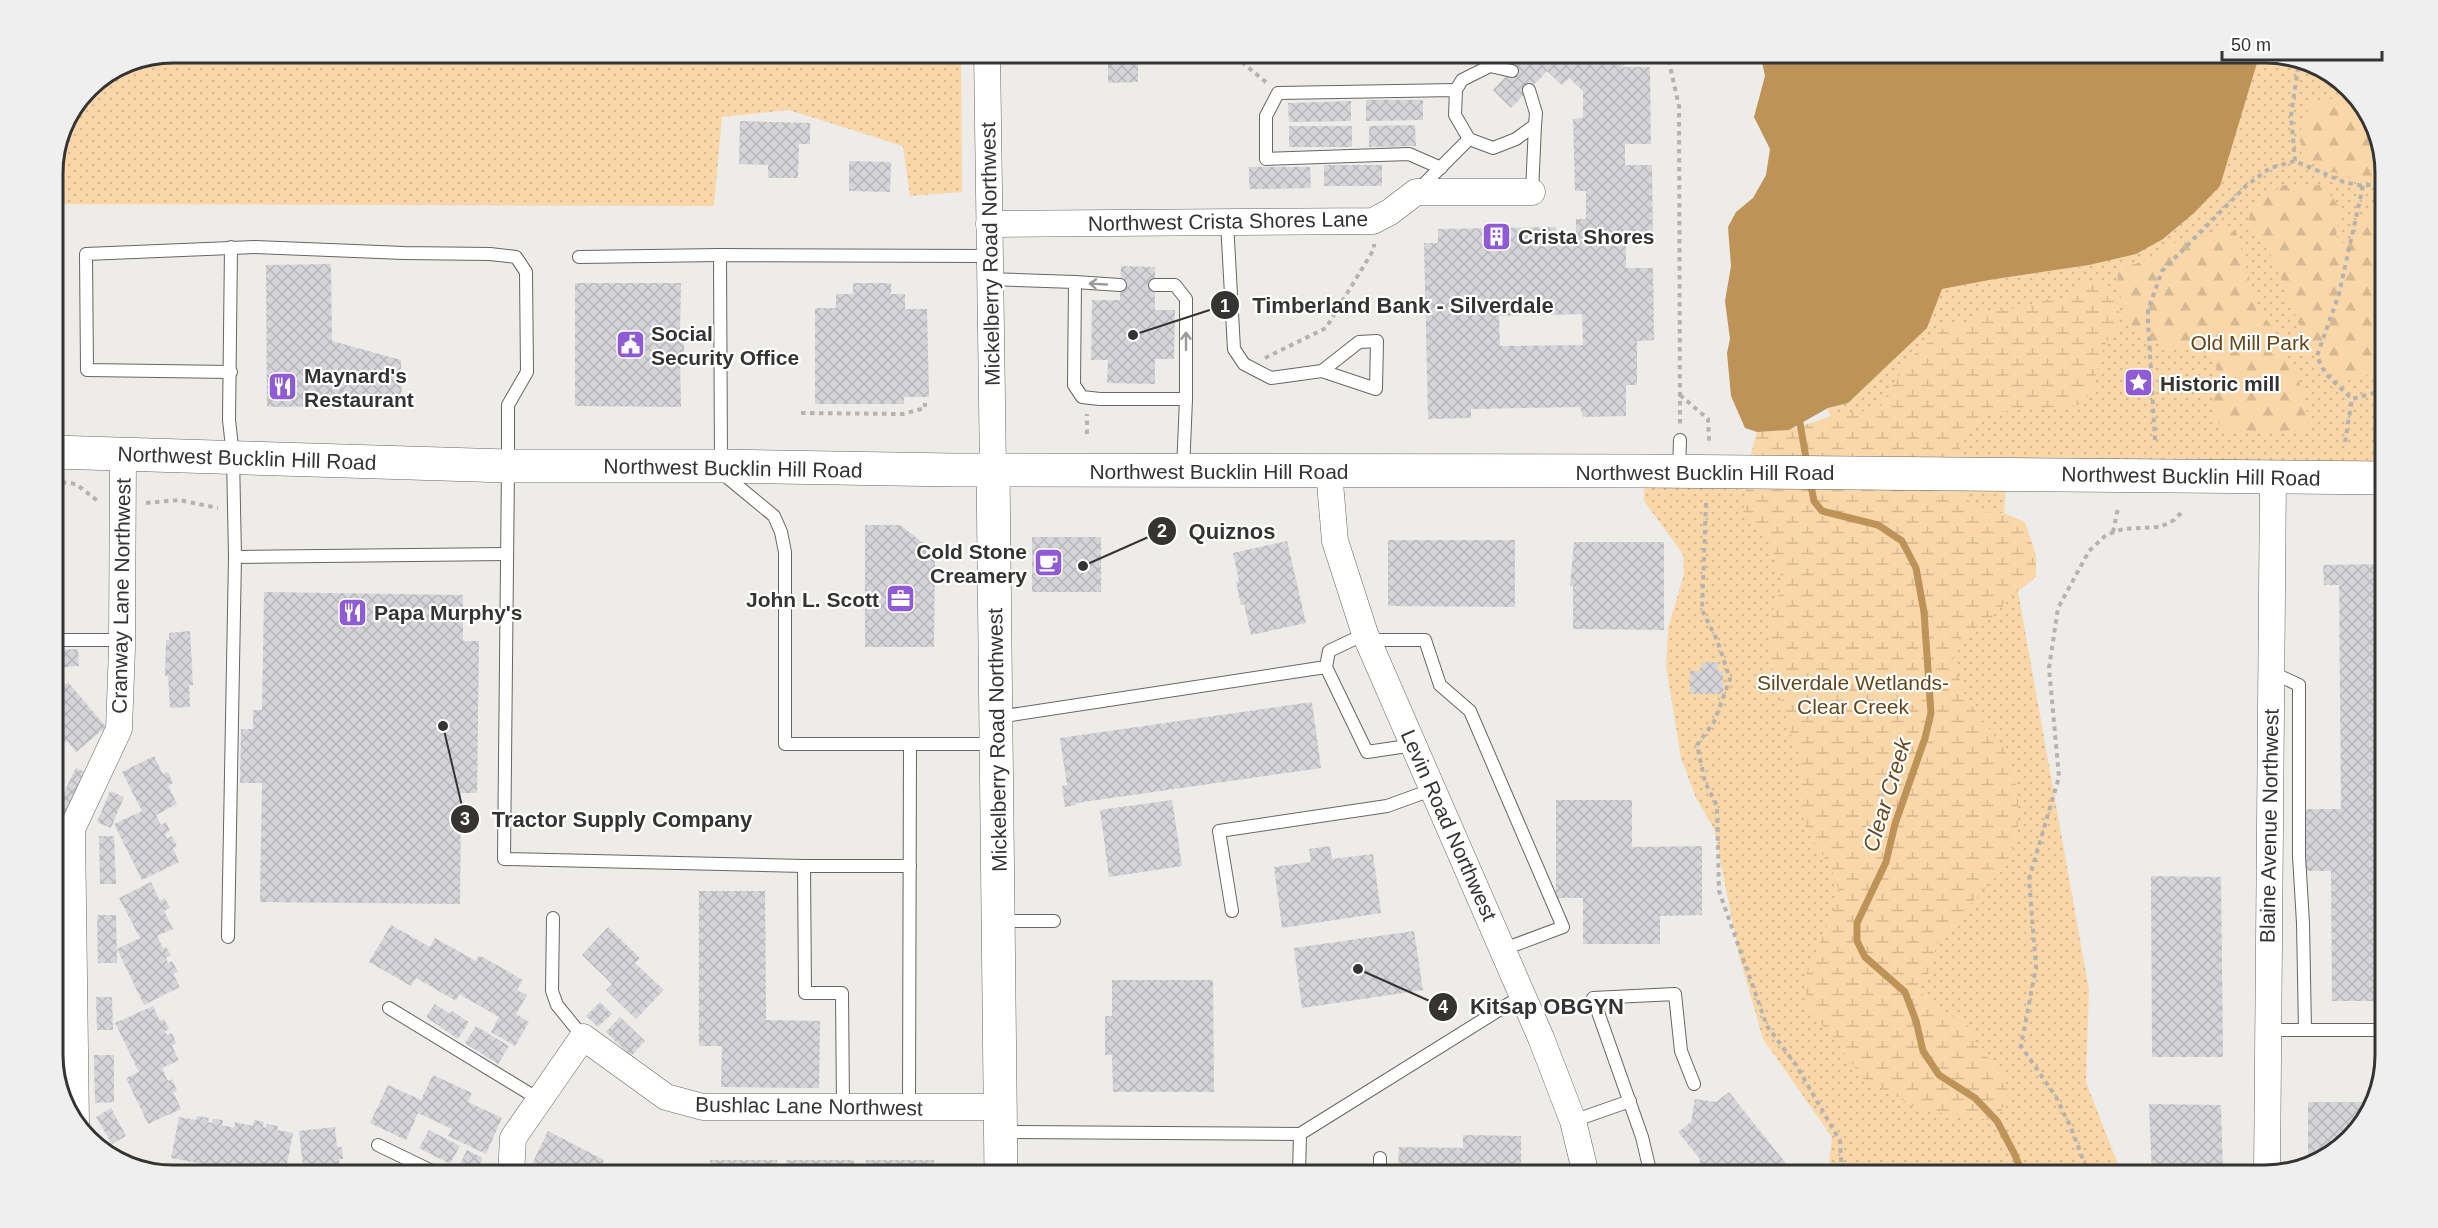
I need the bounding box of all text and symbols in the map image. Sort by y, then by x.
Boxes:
scale bar [2222,24,2382,62]
text: 50 m [2231,35,2271,55]
street label: Mickelberry Road Northwest [976,122,1004,386]
street label: Northwest Crista Shores Lane [1088,207,1368,235]
building icon: Crista Shores [1481,220,1513,252]
place label: Crista Shores [1518,225,1655,248]
one-way arrow [1088,278,1108,289]
callout: Timberland Bank - Silverdale [1210,285,1565,325]
text: Timberland Bank - Silverdale [1252,293,1554,318]
text: 1 [1220,296,1230,316]
place label: Social Security Office [651,322,799,369]
public building icon: Social Security Office [614,329,646,361]
one-way arrow [1180,331,1192,351]
park label: Old Mill Park [2190,331,2310,354]
place label: Maynard's Restaurant [304,364,414,411]
place icon: Historic mill [2123,367,2155,399]
restaurant icon: Maynard's Restaurant [267,371,299,403]
place label: Historic mill [2160,372,2280,395]
street label: Northwest Bucklin Hill Road [117,442,377,474]
street label: Northwest Bucklin Hill Road [603,454,863,482]
street label: Northwest Bucklin Hill Road [1089,460,1349,483]
street label: Northwest Bucklin Hill Road [1575,461,1835,484]
street label: Northwest Bucklin Hill Road [2061,462,2321,490]
street label: Cranway Lane Northwest [107,478,135,714]
callout: Quiznos [1147,511,1288,551]
text: Quiznos [1189,519,1275,544]
text: 2 [1157,521,1167,541]
place label: Cold Stone Creamery [916,540,1027,587]
cafe icon: Cold Stone Creamery [1032,547,1064,579]
office icon: John L. Scott [884,583,916,615]
place label: John L. Scott [746,588,879,611]
restaurant icon: Papa Murphy's [337,596,369,628]
place label: Papa Murphy's [374,601,523,624]
street label: Mickelberry Road Northwest [983,608,1011,872]
park label: Silverdale Wetlands- Clear Creek [1757,671,1949,718]
street label: Blaine Avenue Northwest [2255,709,2283,943]
street label: Levin Road Northwest [1396,726,1502,924]
water label: Clear Creek [1858,734,1916,855]
callout: Tractor Supply Company [450,799,764,839]
text: Tractor Supply Company [492,807,753,832]
text: 3 [460,809,470,829]
callout: Kitsap OBGYN [1428,987,1636,1027]
text: Kitsap OBGYN [1470,994,1624,1019]
text: 4 [1438,997,1448,1017]
street label: Bushlac Lane Northwest [695,1093,923,1119]

